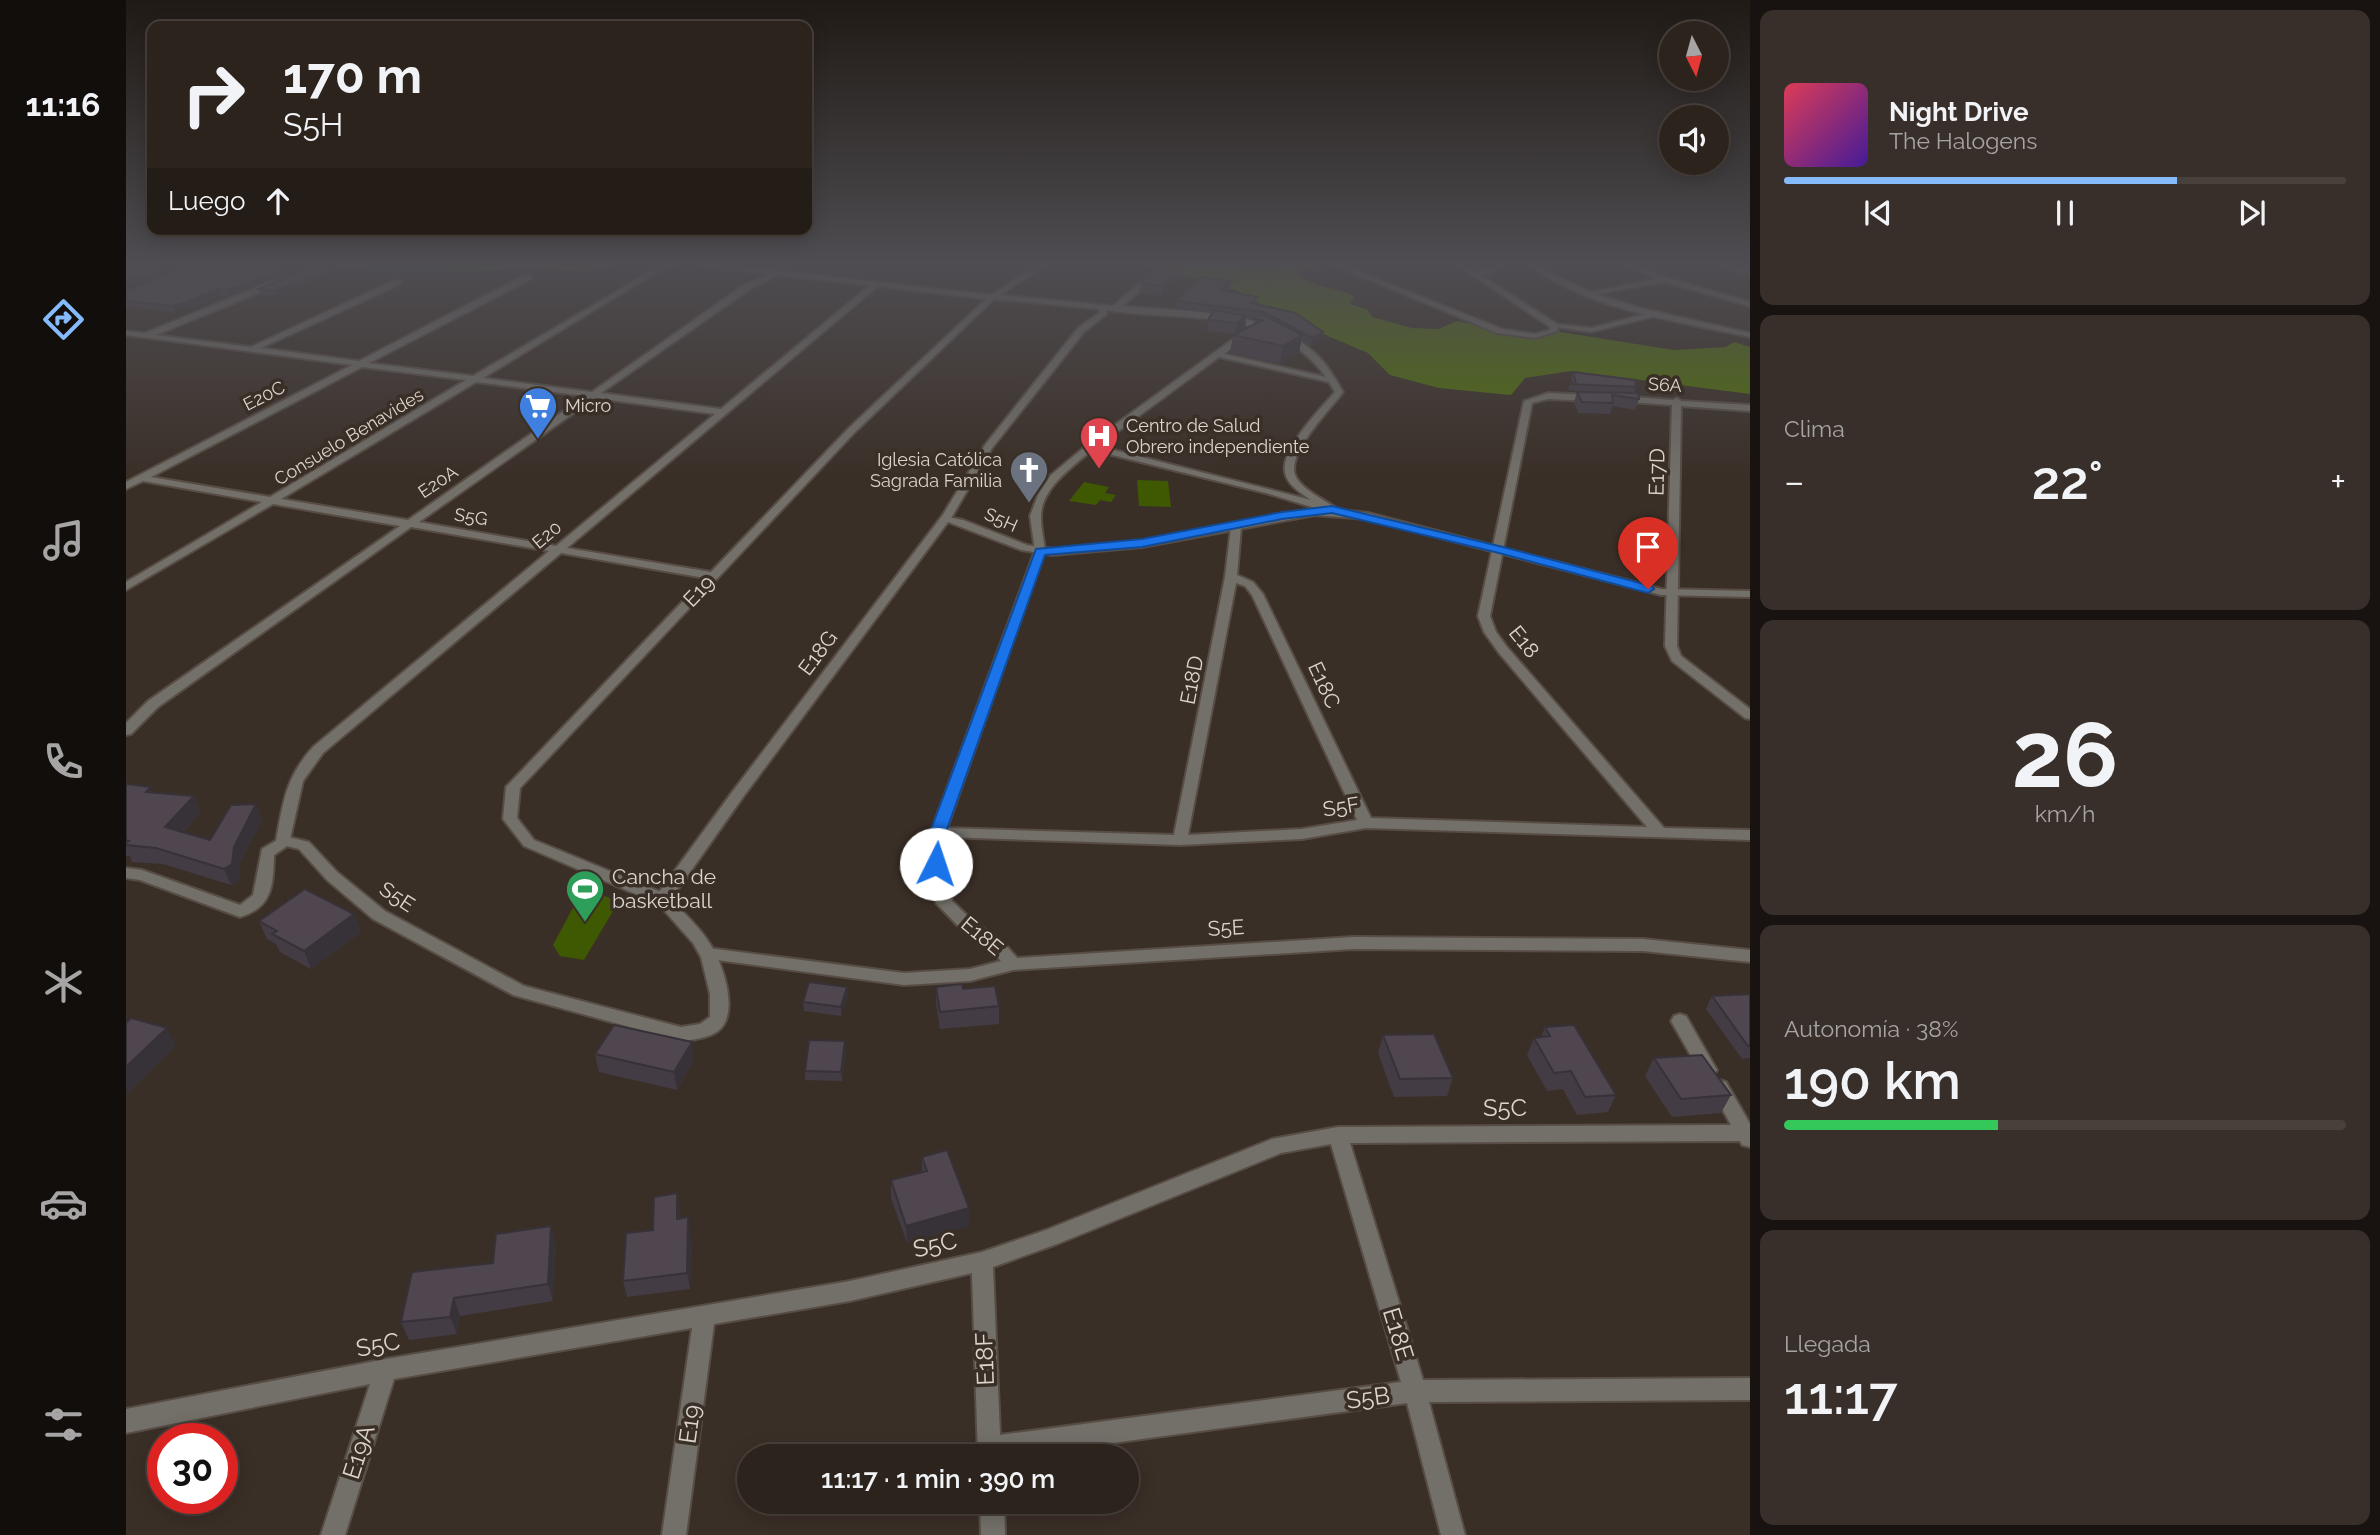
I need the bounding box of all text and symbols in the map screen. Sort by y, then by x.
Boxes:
north arrow [1659,21,1729,91]
map controls [1659,21,1729,175]
text: 170 m [283,47,422,104]
icon: right [168,49,259,140]
text: 11:16 [26,86,100,123]
text: Night Drive [1889,97,2028,127]
button: sound [1659,105,1729,175]
text: S5H [283,106,343,143]
text: The Halogens [1889,127,2037,154]
icon: ahead [259,182,297,220]
text: Luego [168,186,245,216]
icon: previous [1859,194,1897,232]
icon: pause [2046,194,2084,232]
icon: next [2233,194,2271,232]
icon: directions [39,295,88,344]
street label: S6A [1648,373,1682,396]
street label: E20C [240,376,288,415]
street label: Consuelo Benavides [270,384,427,489]
supermarket icon: Micro [517,385,559,440]
place label: Micro [565,395,612,416]
hospital icon: Centro de Salud Obrero independiente [1078,415,1120,470]
place label: Centro de Salud Obrero independiente [1126,415,1310,457]
text: Clima [1784,415,1845,442]
street label: E17D [1644,448,1669,496]
place label: Iglesia Católica Sagrada Familia [870,449,1002,491]
church icon: Iglesia Católica Sagrada Familia [1008,449,1050,504]
text: 22° [2032,450,2103,511]
text: − [1784,459,1804,504]
text: + [2330,459,2346,504]
street label: E20A [414,461,462,502]
street label: S5H [981,503,1021,536]
street label: S5G [453,504,489,530]
icon: music [39,516,88,565]
street label: E20 [528,516,565,553]
pin [1618,517,1678,589]
icon: arrive [1629,528,1667,566]
street label: E19 [678,570,719,612]
street label: E18 [1504,621,1545,663]
street label: E18G [793,625,842,680]
street label: E18D [1175,653,1208,706]
street label: E18C [1303,657,1346,712]
text: 26 [2012,701,2118,808]
icon: phone [39,737,88,786]
street label: S5F [1321,791,1361,822]
text: km/h [2035,800,2095,827]
position arrow [899,827,973,901]
place label: Cancha de basketball [612,864,716,913]
sports icon: Cancha de basketball [564,868,606,923]
street label: S5E [375,876,420,917]
street label: E18E [956,911,1008,960]
street label: S5E [1207,914,1245,941]
icon: climate [39,958,88,1007]
text: Autonomía · 38% [1784,1015,1958,1042]
text: 190 km [1784,1050,1961,1111]
street label: S5C [1483,1093,1527,1122]
icon: car [39,1179,88,1228]
street label: S5C [910,1225,960,1264]
street label: E18E [1377,1304,1420,1364]
street label: S5C [353,1326,402,1363]
text: Llegada [1784,1330,1871,1357]
street label: E18F [969,1332,1000,1386]
text: 11:17 [1784,1365,1898,1426]
street label: S5B [1344,1380,1392,1415]
icon: filters [39,1400,88,1449]
street label: E19 [672,1403,707,1445]
street label: E19A [336,1421,381,1483]
speed limit sign: 30 [147,1423,238,1514]
text: 11:17 · 1 min · 390 m [821,1464,1055,1494]

